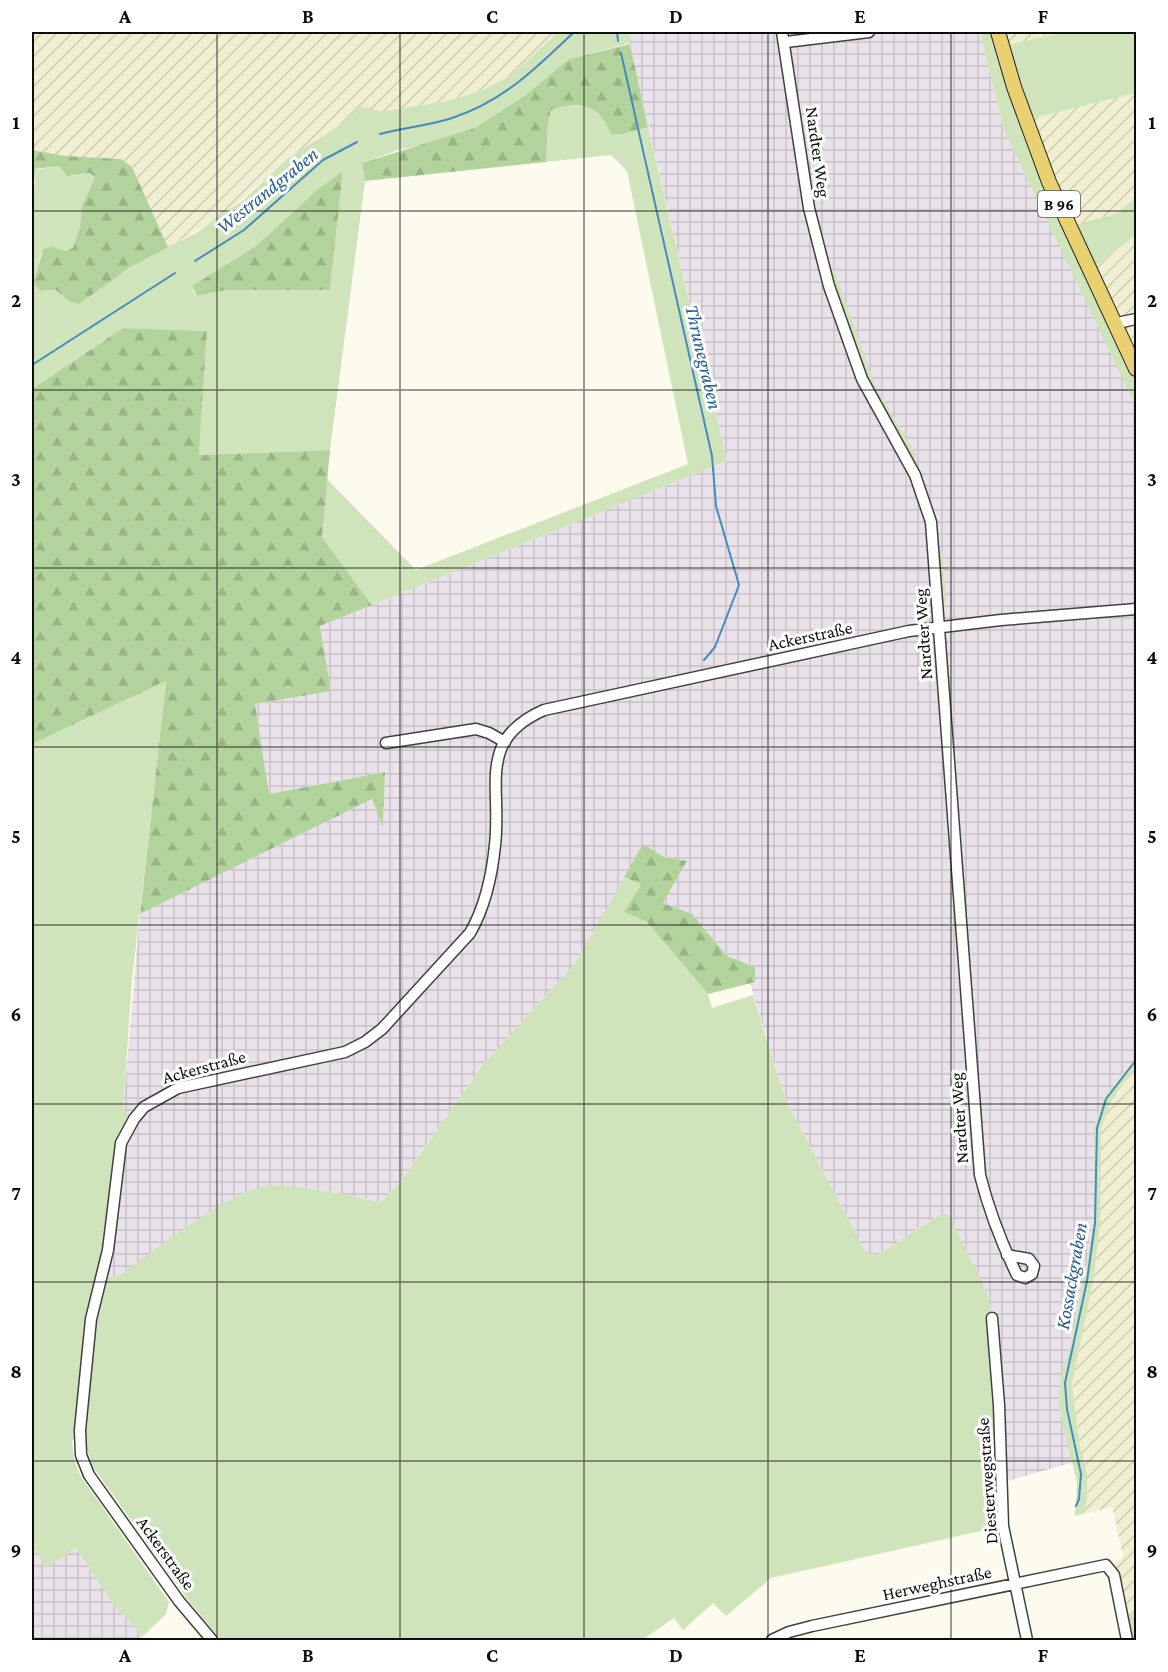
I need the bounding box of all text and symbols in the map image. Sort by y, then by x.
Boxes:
text: A [118,5,132,27]
text: B [302,5,314,27]
text: C [486,5,498,27]
text: D [669,5,683,27]
text: E [854,5,866,27]
text: F [1038,5,1049,27]
street label: Nardter Weg [802,105,834,199]
text: 1 [12,111,20,133]
text: 1 [1148,111,1156,133]
water label: Westrandgraben [212,142,323,238]
road number: B 96 [1038,191,1080,217]
text: 2 [11,289,21,311]
text: 2 [1147,289,1157,311]
water label: Thrunegraben [680,303,727,412]
text: 3 [11,468,21,490]
text: 3 [1147,468,1157,490]
street label: Nardter Weg [910,587,936,680]
street label: Ackerstraße [766,617,854,655]
text: 4 [11,646,22,668]
text: 4 [1147,646,1158,668]
text: 5 [11,825,21,847]
text: 5 [1147,825,1157,847]
text: 6 [11,1003,21,1025]
text: 6 [1147,1003,1157,1025]
street label: Ackerstraße [160,1046,248,1088]
street label: Nardter Weg [946,1071,972,1164]
text: 7 [11,1182,21,1204]
text: 7 [1147,1182,1157,1204]
water label: Kossackgraben [1051,1221,1092,1331]
text: 8 [10,1360,22,1382]
text: 8 [1146,1360,1158,1382]
street label: Diesterwegstraße [973,1417,1001,1545]
street label: Ackerstraße [133,1512,199,1594]
text: 9 [11,1539,21,1561]
text: 9 [1147,1539,1157,1561]
street label: Herweghstraße [881,1562,993,1604]
text: A [118,1644,132,1666]
text: B [302,1644,314,1666]
text: C [486,1644,498,1666]
text: D [669,1644,683,1666]
text: E [854,1644,866,1666]
text: F [1038,1644,1049,1666]

